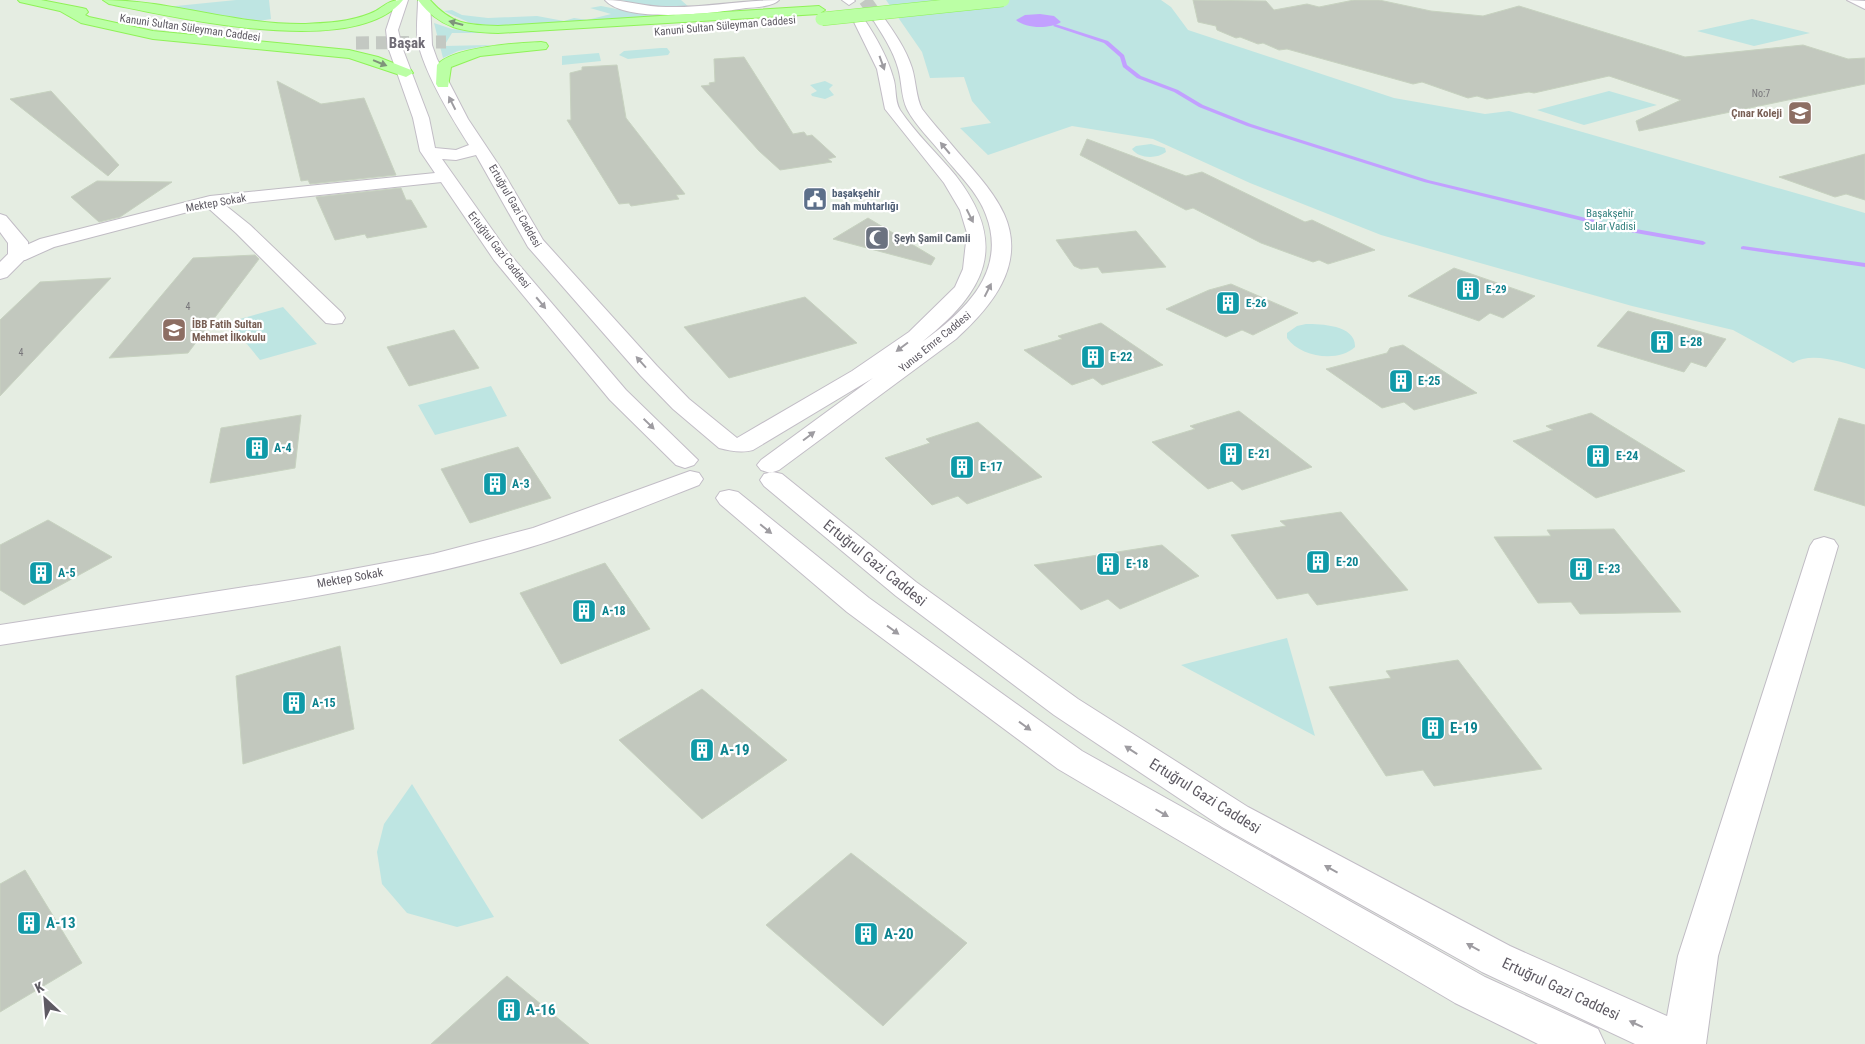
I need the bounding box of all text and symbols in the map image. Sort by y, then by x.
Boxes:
street label: Kanuni Sultan Süleyman Caddesi [119,12,261,44]
street label: Kanuni Sultan Süleyman Caddesi [654,13,796,39]
one-way arrow [449,19,464,27]
district label: Başak [389,34,426,52]
one-way arrow [879,56,886,71]
one-way arrow [373,59,387,67]
house number: No:7 [1752,88,1770,99]
one-way arrow [448,95,456,110]
school or university icon: Çınar Koleji [1787,100,1813,126]
place label: Çınar Koleji [1731,107,1782,120]
one-way arrow [940,142,951,154]
street label: Ertuğrul Gazi Caddesi [486,162,544,250]
public building icon: başakşehir mah muhtarlığı [802,186,828,212]
place label: başakşehir mah muhtarlığı [832,187,899,213]
street label: Mektep Sokak [185,191,247,215]
park label: Başakşehir Sular Vadisi [1584,207,1636,233]
one-way arrow [966,208,974,223]
street label: Ertuğtul Gazi Caddesi [465,209,533,291]
mosque icon: Şeyh Şamil Camii [864,225,890,251]
place label: Şeyh Şamil Camii [894,232,971,245]
building icon: E-29 [1455,276,1481,302]
one-way arrow [985,283,993,297]
place label: E-29 [1486,283,1507,296]
building icon: E-26 [1215,290,1241,316]
one-way arrow [535,296,546,309]
place label: E-26 [1246,297,1267,310]
house number: 4 [186,301,191,312]
street label: Yunus Emre Caddesi [896,309,974,375]
school or university icon: İBB Fatih Sultan Mehmet İlkokulu [161,317,187,343]
place label: İBB Fatih Sultan Mehmet İlkokulu [192,317,266,344]
building icon: E-28 [1649,329,1675,355]
place label: E-28 [1680,335,1702,349]
one-way arrow [895,342,909,352]
building icon: E-22 [1080,344,1106,370]
house number: 4 [19,347,24,358]
place label: E-22 [1110,350,1132,364]
one-way arrow [635,357,647,369]
building icon: E-25 [1388,368,1414,394]
place label: E-25 [1418,374,1440,388]
one-way arrow [642,418,654,430]
one-way arrow [802,430,815,441]
building icon: A-4 [244,435,270,461]
place label: A-4 [274,441,292,455]
building icon: E-21 [1218,441,1244,467]
building icon: E-24 [1585,443,1611,469]
place label: E-21 [1248,447,1270,461]
place label: E-24 [1616,449,1638,463]
building icon: E-17 [949,454,975,480]
place label: E-17 [980,460,1002,474]
building icon: A-3 [482,471,508,497]
place label: A-3 [512,477,530,491]
street label: Ertuğrul Gazi Caddesi [820,516,930,610]
one-way arrow [760,523,772,535]
building icon: E-20 [1305,549,1331,575]
building icon: E-18 [1095,551,1121,577]
place label: E-20 [1336,555,1358,569]
building icon: E-23 [1568,556,1594,582]
place label: E-18 [1126,557,1148,571]
building icon: A-5 [28,560,54,586]
place label: E-23 [1598,562,1620,576]
street label: Mektep Sokak [316,565,385,591]
place label: A-5 [58,566,76,580]
building icon: A-18 [571,598,597,624]
place label: A-18 [602,604,626,618]
one-way arrow [887,625,900,635]
building icon: A-15 [281,690,307,716]
place label: A-15 [312,696,336,710]
building icon: E-19 [1420,715,1446,741]
place label: E-19 [1450,719,1478,737]
one-way arrow [1018,721,1032,731]
building icon: A-19 [689,737,715,763]
place label: A-19 [720,741,750,759]
one-way arrow [1125,745,1138,755]
street label: Ertuğrul Gazi Caddesi [1146,755,1264,837]
one-way arrow [1155,808,1169,817]
one-way arrow [1324,865,1337,874]
building icon: A-13 [16,910,42,936]
place label: A-13 [46,914,76,932]
building icon: A-20 [853,921,879,947]
place label: A-20 [884,925,914,943]
one-way arrow [1466,943,1481,951]
street label: Ertuğrul Gazi Caddesi [1499,954,1623,1024]
north arrow [20,974,70,1024]
text: K [32,978,47,996]
building icon: A-16 [496,997,522,1023]
place label: A-16 [526,1001,556,1019]
one-way arrow [1629,1019,1643,1027]

